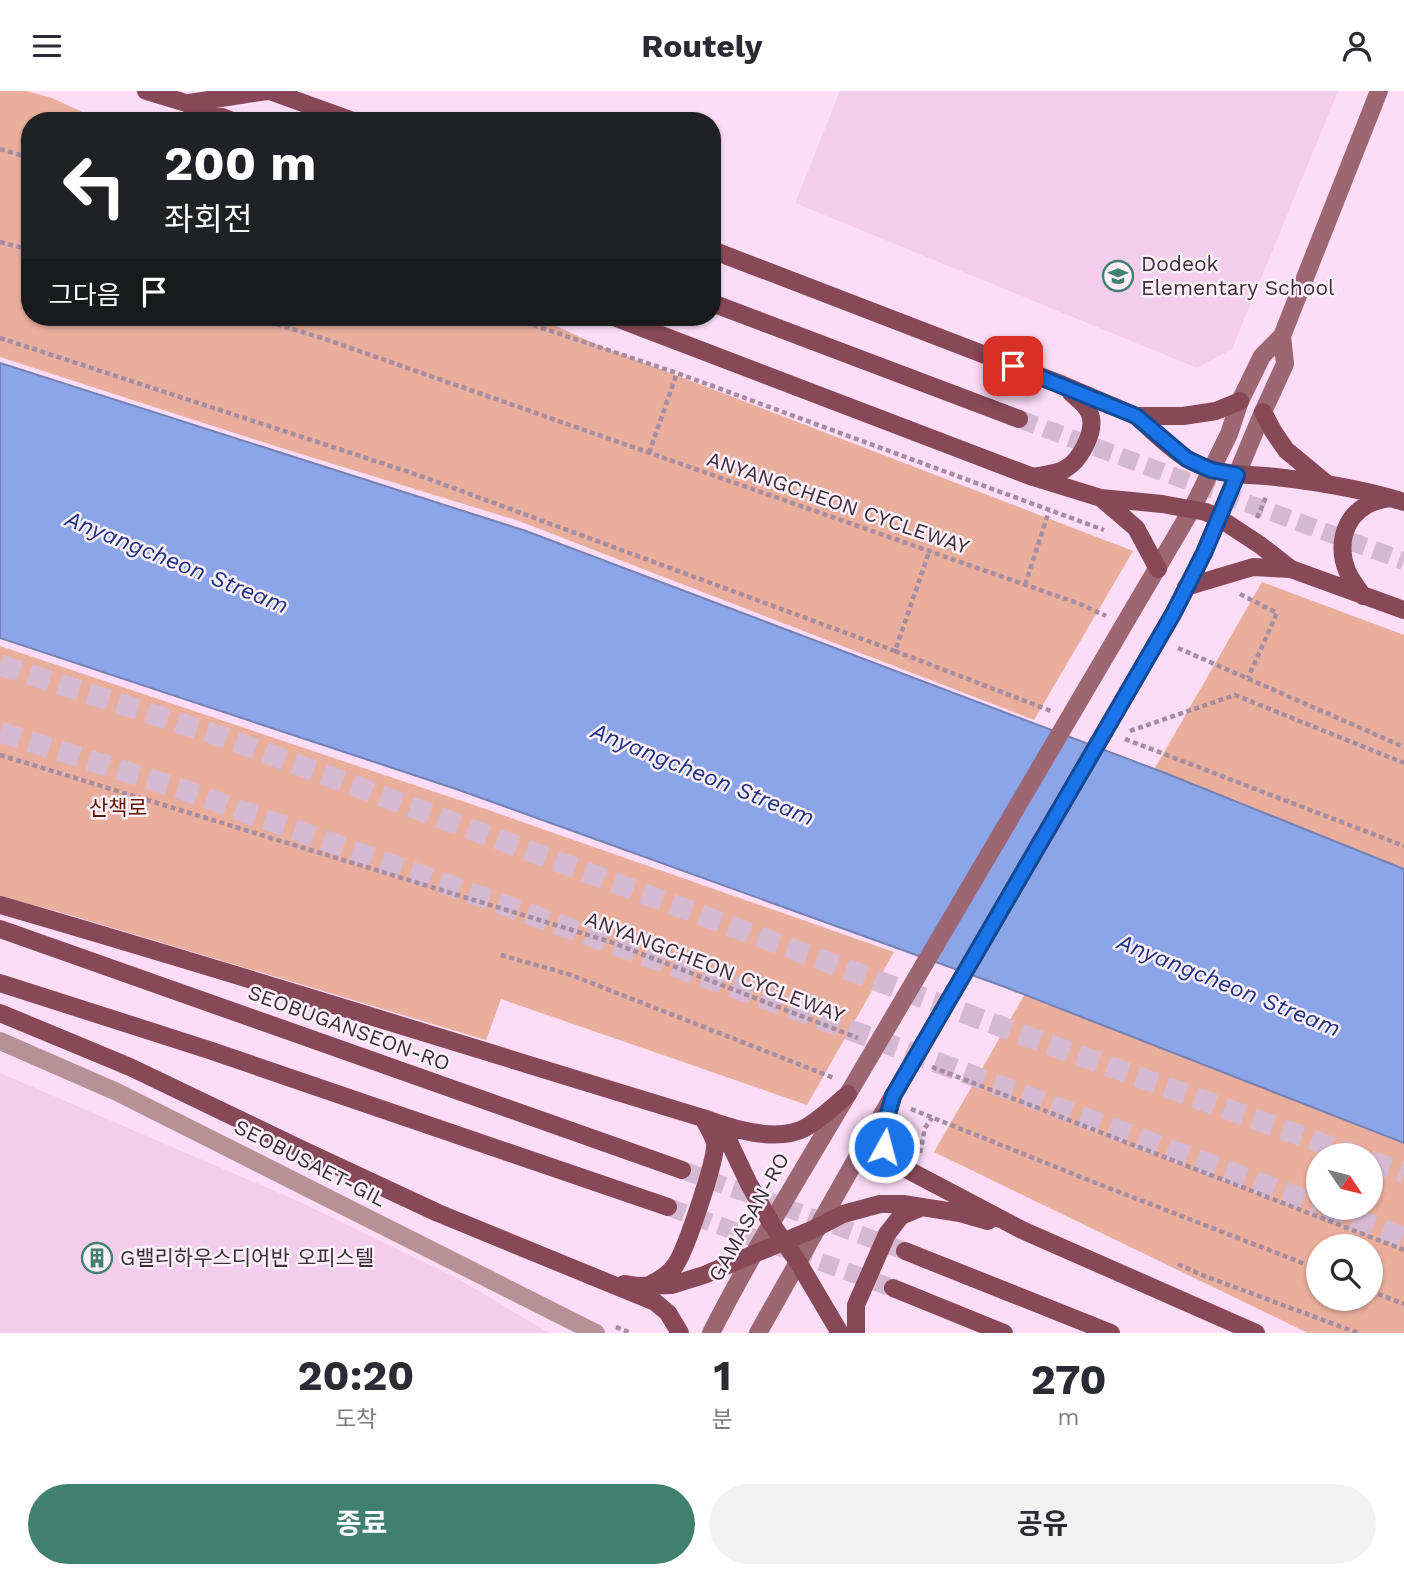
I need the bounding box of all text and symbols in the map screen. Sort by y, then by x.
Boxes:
icon: menu [28,27,66,65]
text: Routely [641,27,763,65]
icon: person [1338,27,1376,65]
text: 200 m [164,134,316,192]
icon: left [49,140,140,231]
text: 좌회전 [164,200,252,238]
place label: Dodeok Elementary School [1141,251,1335,300]
school or university icon: Dodeok Elementary School [1101,259,1135,293]
icon: arrive [135,273,173,311]
text: 그다음 [49,280,121,310]
pin [983,336,1043,396]
icon: arrive [994,347,1032,385]
street label: ANYANGCHEON CYCLEWAY [704,446,973,559]
water label: Anyangcheon Stream [61,505,292,620]
water label: Anyangcheon Stream [587,717,818,832]
park label: 산책로 [89,795,147,820]
street label: ANYANGCHEON CYCLEWAY [582,905,848,1028]
water label: Anyangcheon Stream [1113,928,1344,1043]
street label: SEOBUGANSEON-RO [245,979,454,1076]
position arrow [847,1110,921,1184]
street label: SEOBUSAET-GIL [230,1114,390,1212]
north arrow [1306,1143,1382,1220]
map controls [1306,1143,1383,1311]
street label: GAMASAN-RO [703,1148,794,1286]
button: search [1306,1234,1383,1311]
building icon: G밸리하우스디어반 오피스텔 [80,1241,114,1275]
place label: G밸리하우스디어반 오피스텔 [120,1245,374,1270]
text: 20:20 [298,1351,414,1400]
text: 1 [713,1351,732,1400]
text: 270 [1031,1355,1106,1404]
text: m [1058,1404,1080,1431]
text: 도착 [335,1406,377,1433]
text: 분 [712,1406,733,1433]
button: 종료 [28,1484,695,1564]
button: 공유 [709,1484,1376,1564]

